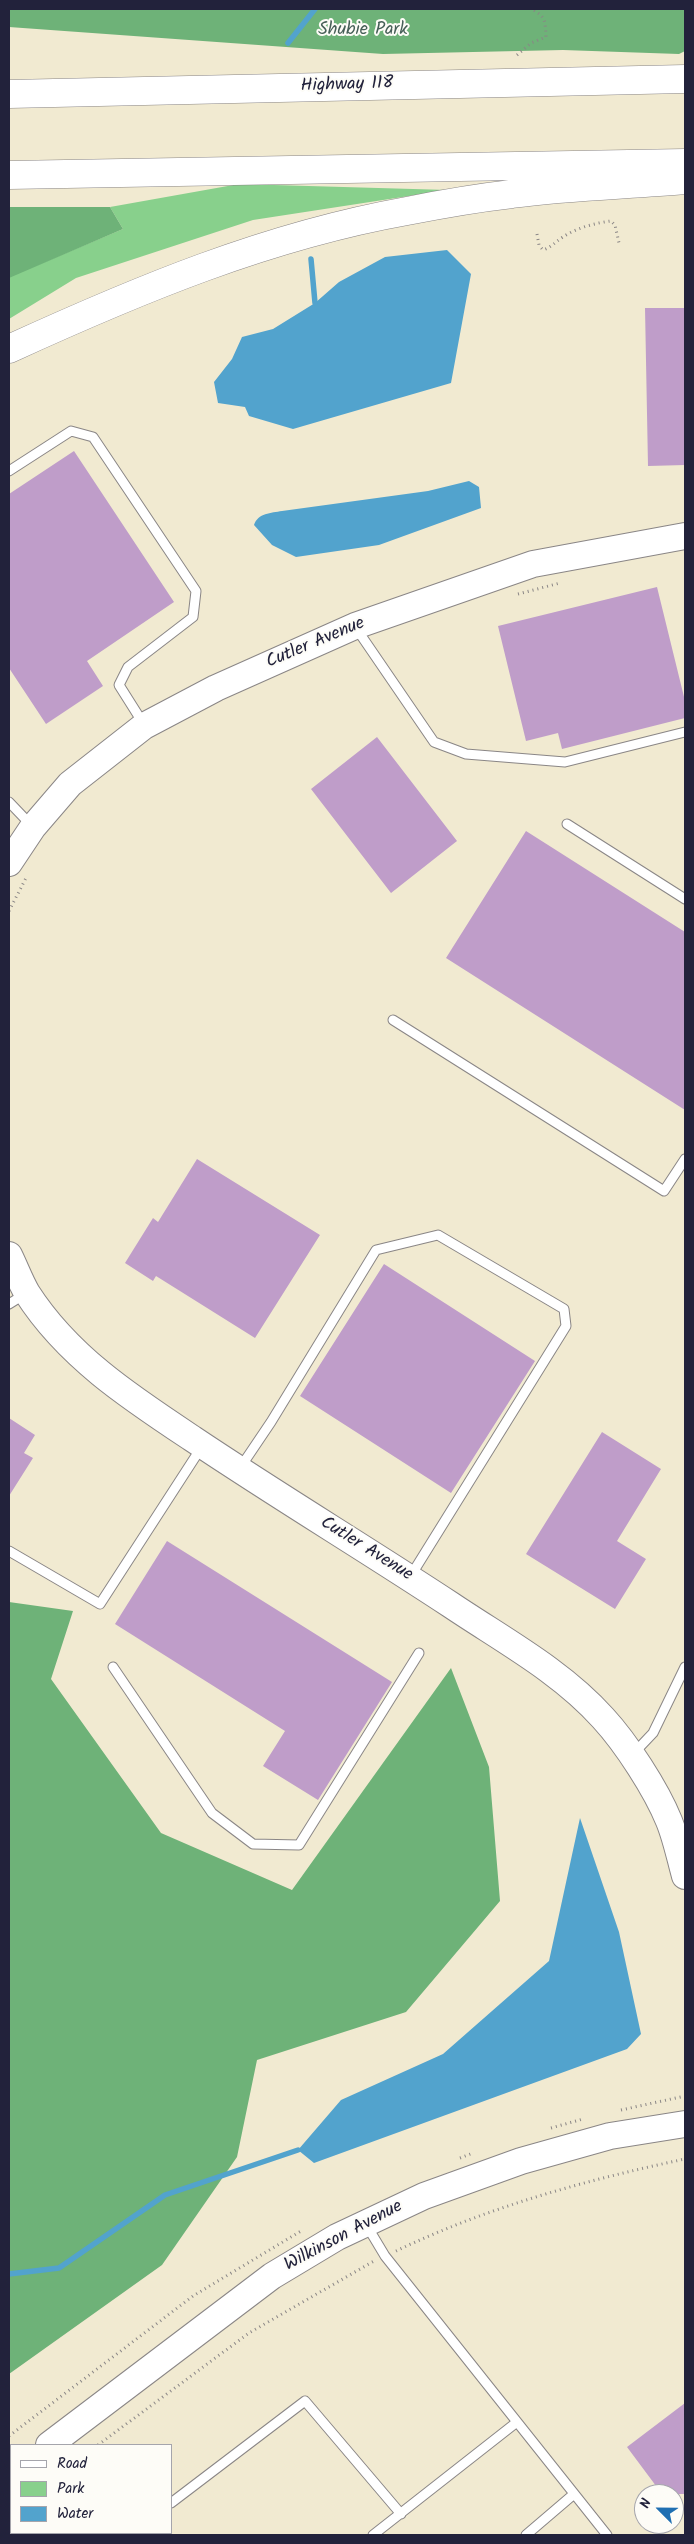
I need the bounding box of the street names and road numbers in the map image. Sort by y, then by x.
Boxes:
street label: Highway 118 [300,74,394,98]
street label: Cutler Avenue [263,614,369,674]
street label: Cutler Avenue [316,1513,416,1587]
street label: Wilkinson Avenue [281,2197,407,2277]

